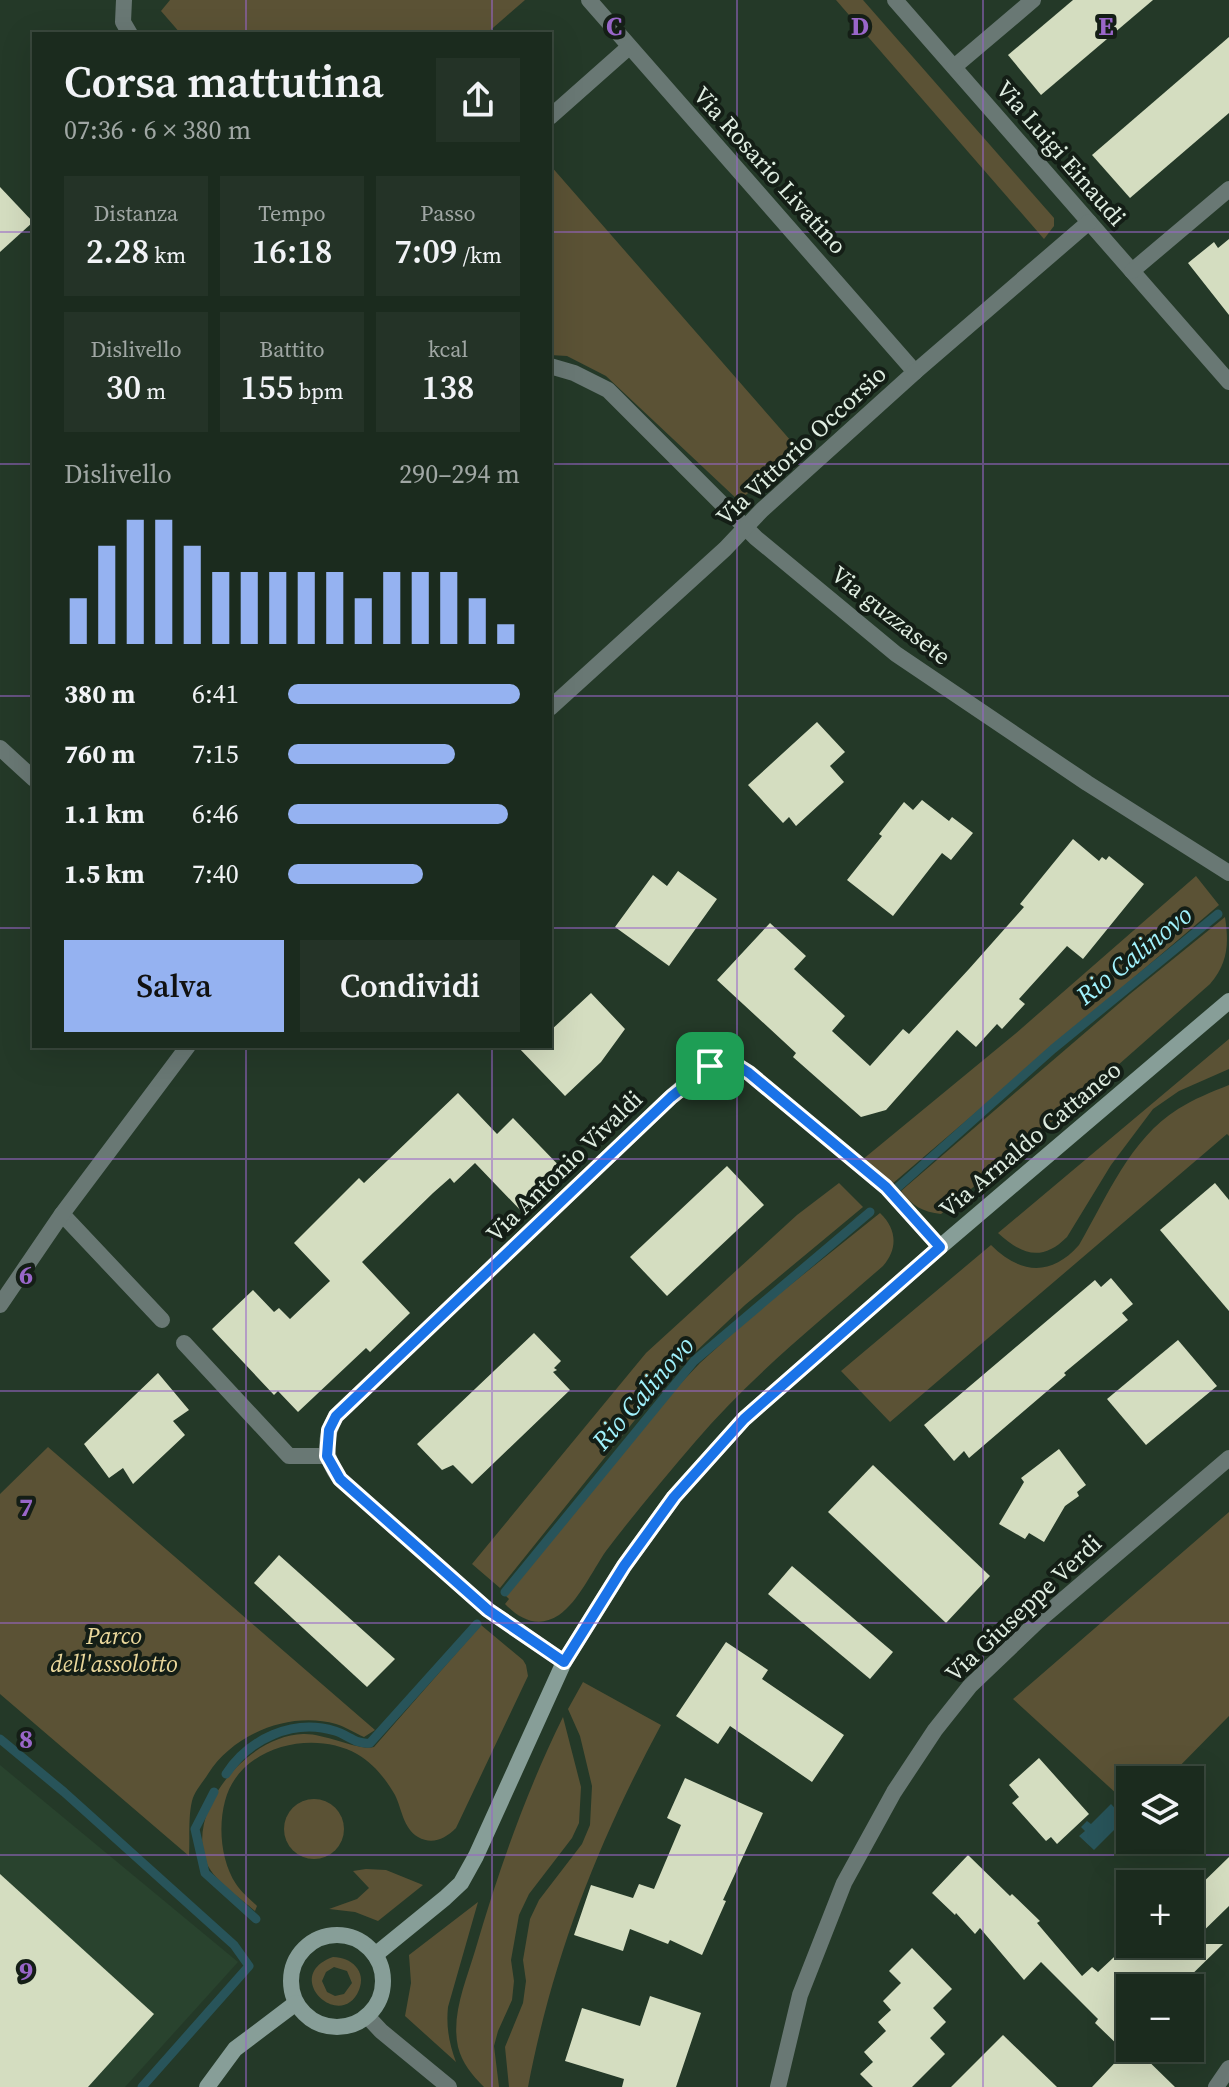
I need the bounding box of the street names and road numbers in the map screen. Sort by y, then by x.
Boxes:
street label: Via Luigi Einaudi [988,73,1134,233]
street label: Via Rosario Livatino [686,79,854,261]
street label: Via Vittorio Occorsio [709,357,893,533]
street label: Via guzzasete [824,558,958,672]
street label: Via Arnaldo Cattaneo [932,1053,1128,1225]
street label: Via Antonio Vivaldi [479,1083,649,1249]
street label: Via Giuseppe Verdi [938,1527,1108,1689]

